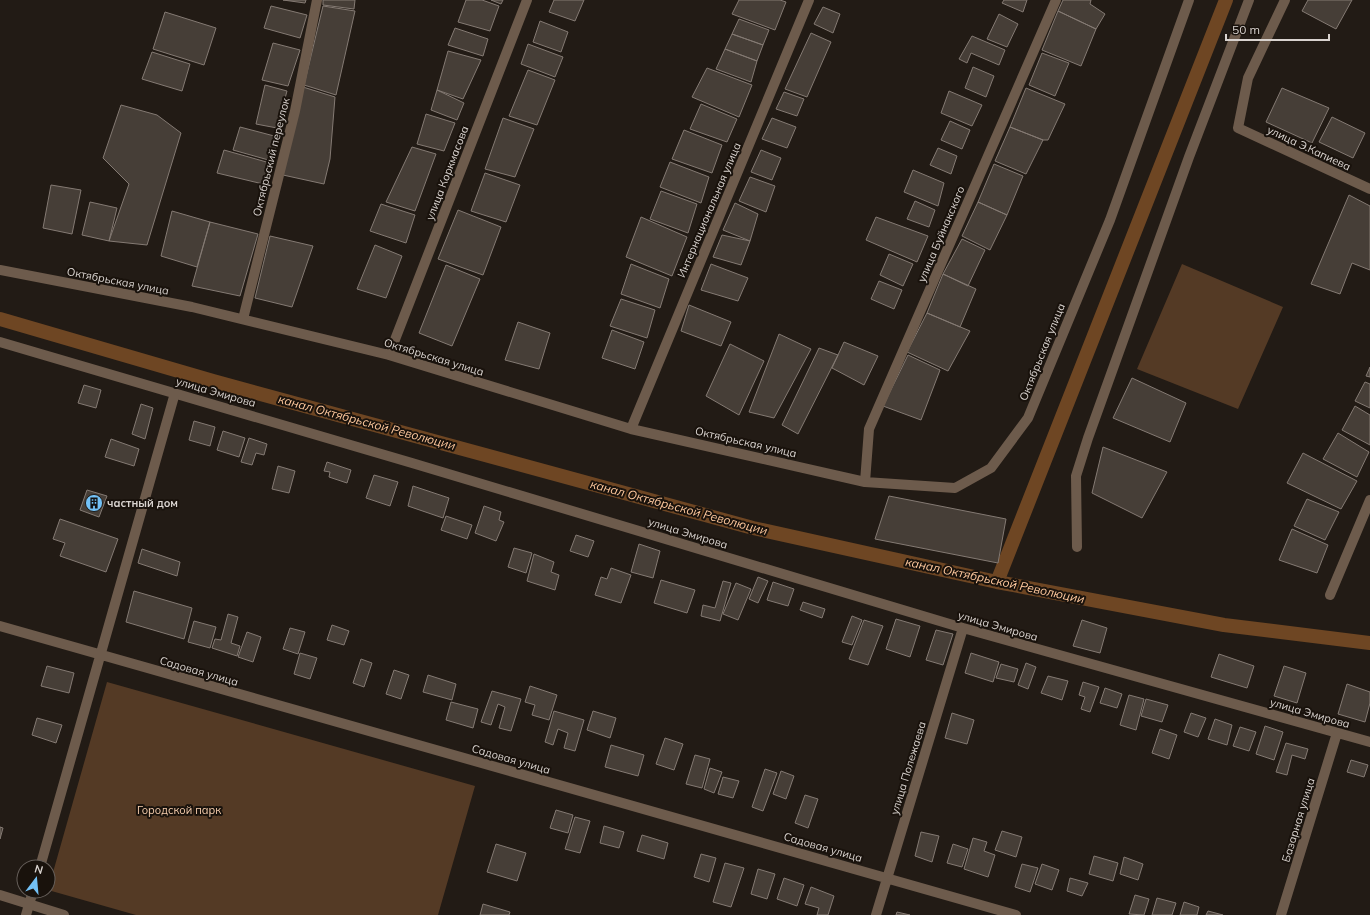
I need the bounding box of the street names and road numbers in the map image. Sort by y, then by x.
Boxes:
street label: Октябрьский переулок [249,96,293,218]
street label: улица Э.Капиева [1265,122,1353,174]
street label: улица Коркмасова [423,124,471,222]
street label: Интернациональная улица [674,140,744,280]
street label: улица Буйнакского [914,184,968,284]
street label: Октябрьская улица [66,264,170,298]
street label: Октябрьская улица [1016,301,1068,403]
street label: Октябрьская улица [382,335,486,379]
street label: улица Эмирова [174,374,258,410]
street label: Октябрьская улица [694,424,798,460]
street label: улица Эмирова [647,514,729,552]
street label: улица Эмирова [956,608,1040,644]
street label: Садовая улица [158,653,240,689]
street label: улица Эмирова [1268,695,1352,731]
street label: улица Полежаева [887,720,929,816]
street label: Садовая улица [470,741,552,777]
street label: Базарная улица [1279,776,1317,864]
street label: Садовая улица [782,829,864,865]

